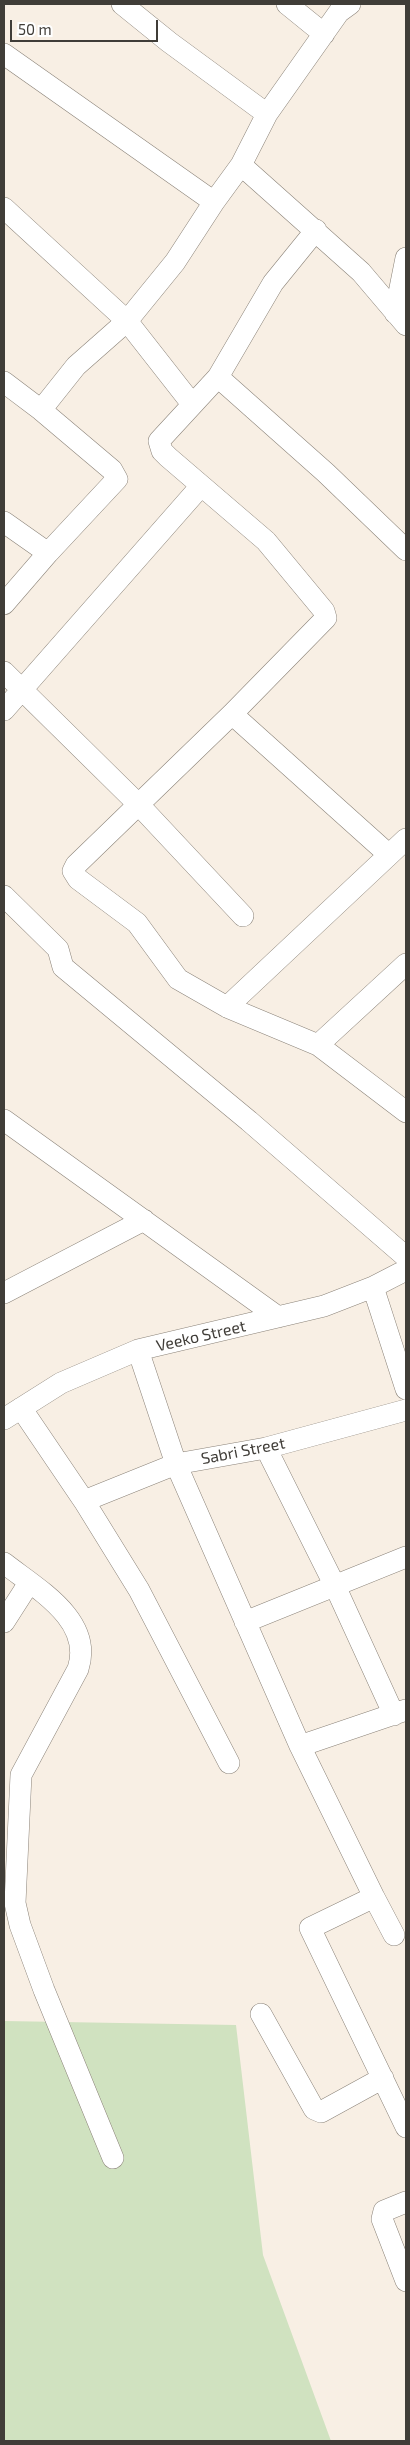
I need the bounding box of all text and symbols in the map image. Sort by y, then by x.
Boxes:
scale bar [12,10,160,42]
text: 50 m [18,20,52,38]
street label: Veeko Street [154,1316,248,1356]
street label: Sabri Street [199,1433,287,1469]

